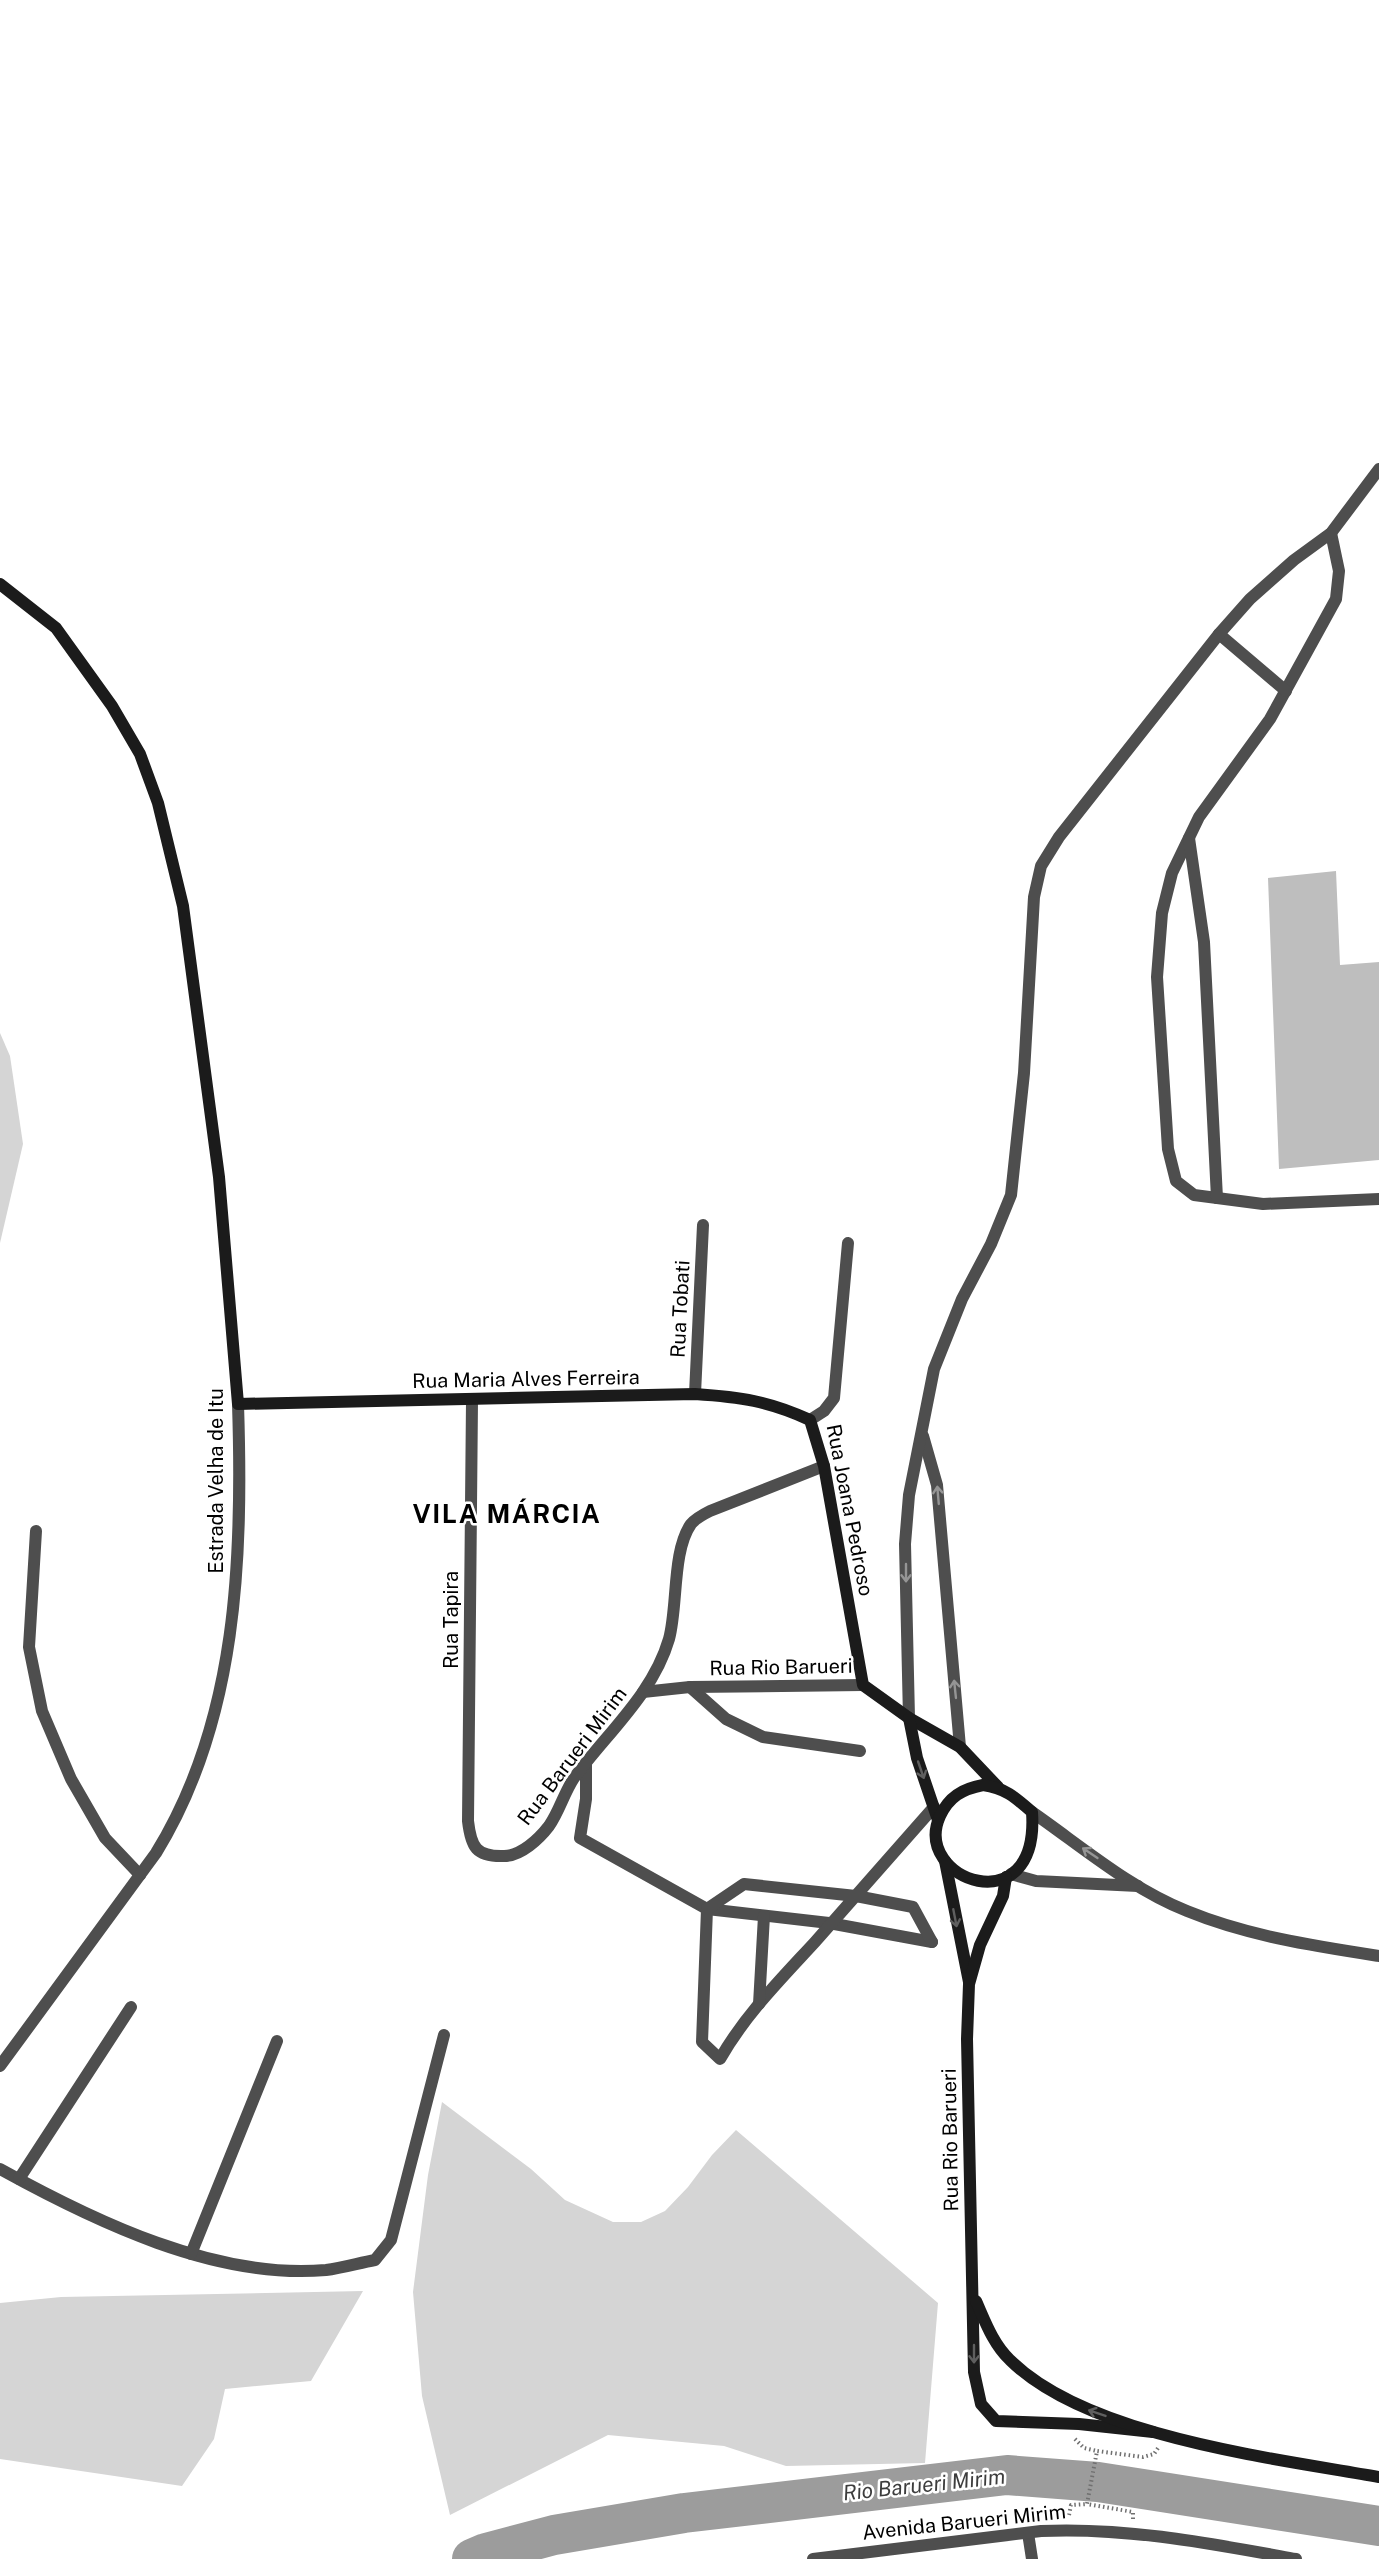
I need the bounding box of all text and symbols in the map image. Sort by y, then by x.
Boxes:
street label: Rua Tobati [665,1260,695,1358]
street label: Rua Maria Alves Ferreira [412,1365,640,1393]
street label: Estrada Velha de Itu [204,1388,228,1574]
street label: Rua Joana Pedroso [822,1422,878,1598]
one-way arrow [932,1485,943,1505]
district label: VILA MÁRCIA [413,1498,601,1529]
one-way arrow [900,1563,911,1583]
street label: Rua Tapira [439,1571,463,1669]
street label: Rua Rio Barueri [709,1654,853,1680]
one-way arrow [949,1680,960,1700]
street label: Rua Barueri Mirim [512,1682,632,1830]
one-way arrow [916,1760,927,1779]
one-way arrow [1083,1847,1099,1859]
one-way arrow [950,1908,961,1928]
street label: Rua Rio Barueri [937,2068,963,2212]
one-way arrow [968,2343,980,2363]
one-way arrow [1088,2406,1107,2417]
water label: Rio Barueri Mirim [842,2464,1006,2505]
street label: Avenida Barueri Mirim [861,2499,1067,2545]

